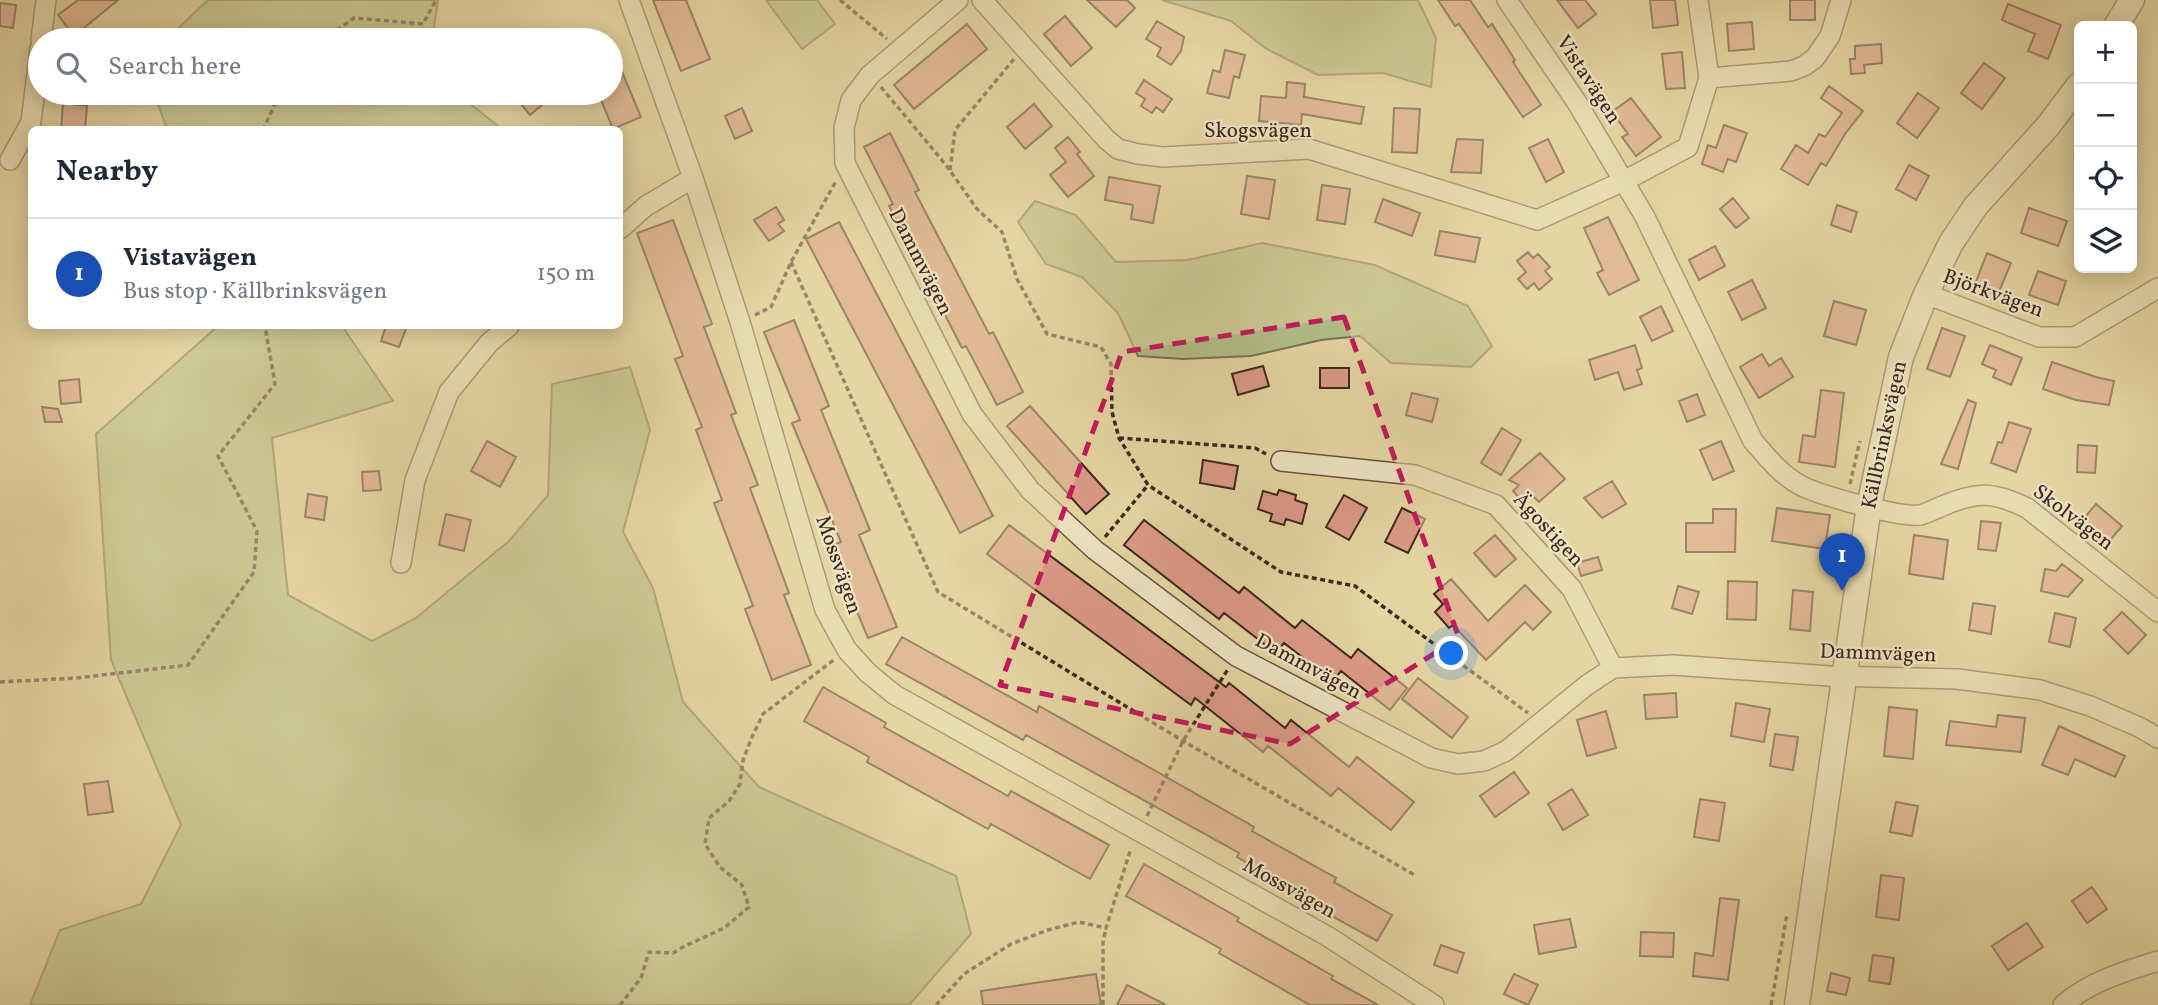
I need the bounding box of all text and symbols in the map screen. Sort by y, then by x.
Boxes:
map controls [2074,21,2137,273]
button: + [2074,21,2137,84]
search box [28,28,623,105]
street label: Vistavägen [1548,30,1628,130]
icon: search [52,48,90,86]
text: Search here [108,49,241,85]
button: − [2074,84,2137,147]
street label: Skogsvägen [1204,117,1312,146]
button: locate [2074,147,2137,210]
text: Nearby [56,151,158,193]
street label: Dammvägen [881,203,959,321]
button: layers [2074,210,2137,273]
text: Vistavägen [123,240,257,276]
text: 1 [74,258,84,290]
text: 150 m [537,258,595,290]
street label: Björkvägen [1939,262,2047,326]
text: Bus stop · Källbrinksvägen [123,276,387,308]
street label: Källbrinksvägen [1855,358,1915,512]
street label: Skolvägen [2026,478,2120,558]
street label: Ägostigen [1506,486,1590,574]
street label: Mossvägen [808,512,868,618]
pin: 1 [1819,533,1865,591]
street label: Dammvägen [1250,627,1366,707]
your location [1434,636,1468,670]
street label: Dammvägen [1819,637,1937,671]
street label: Mossvägen [1237,851,1341,927]

